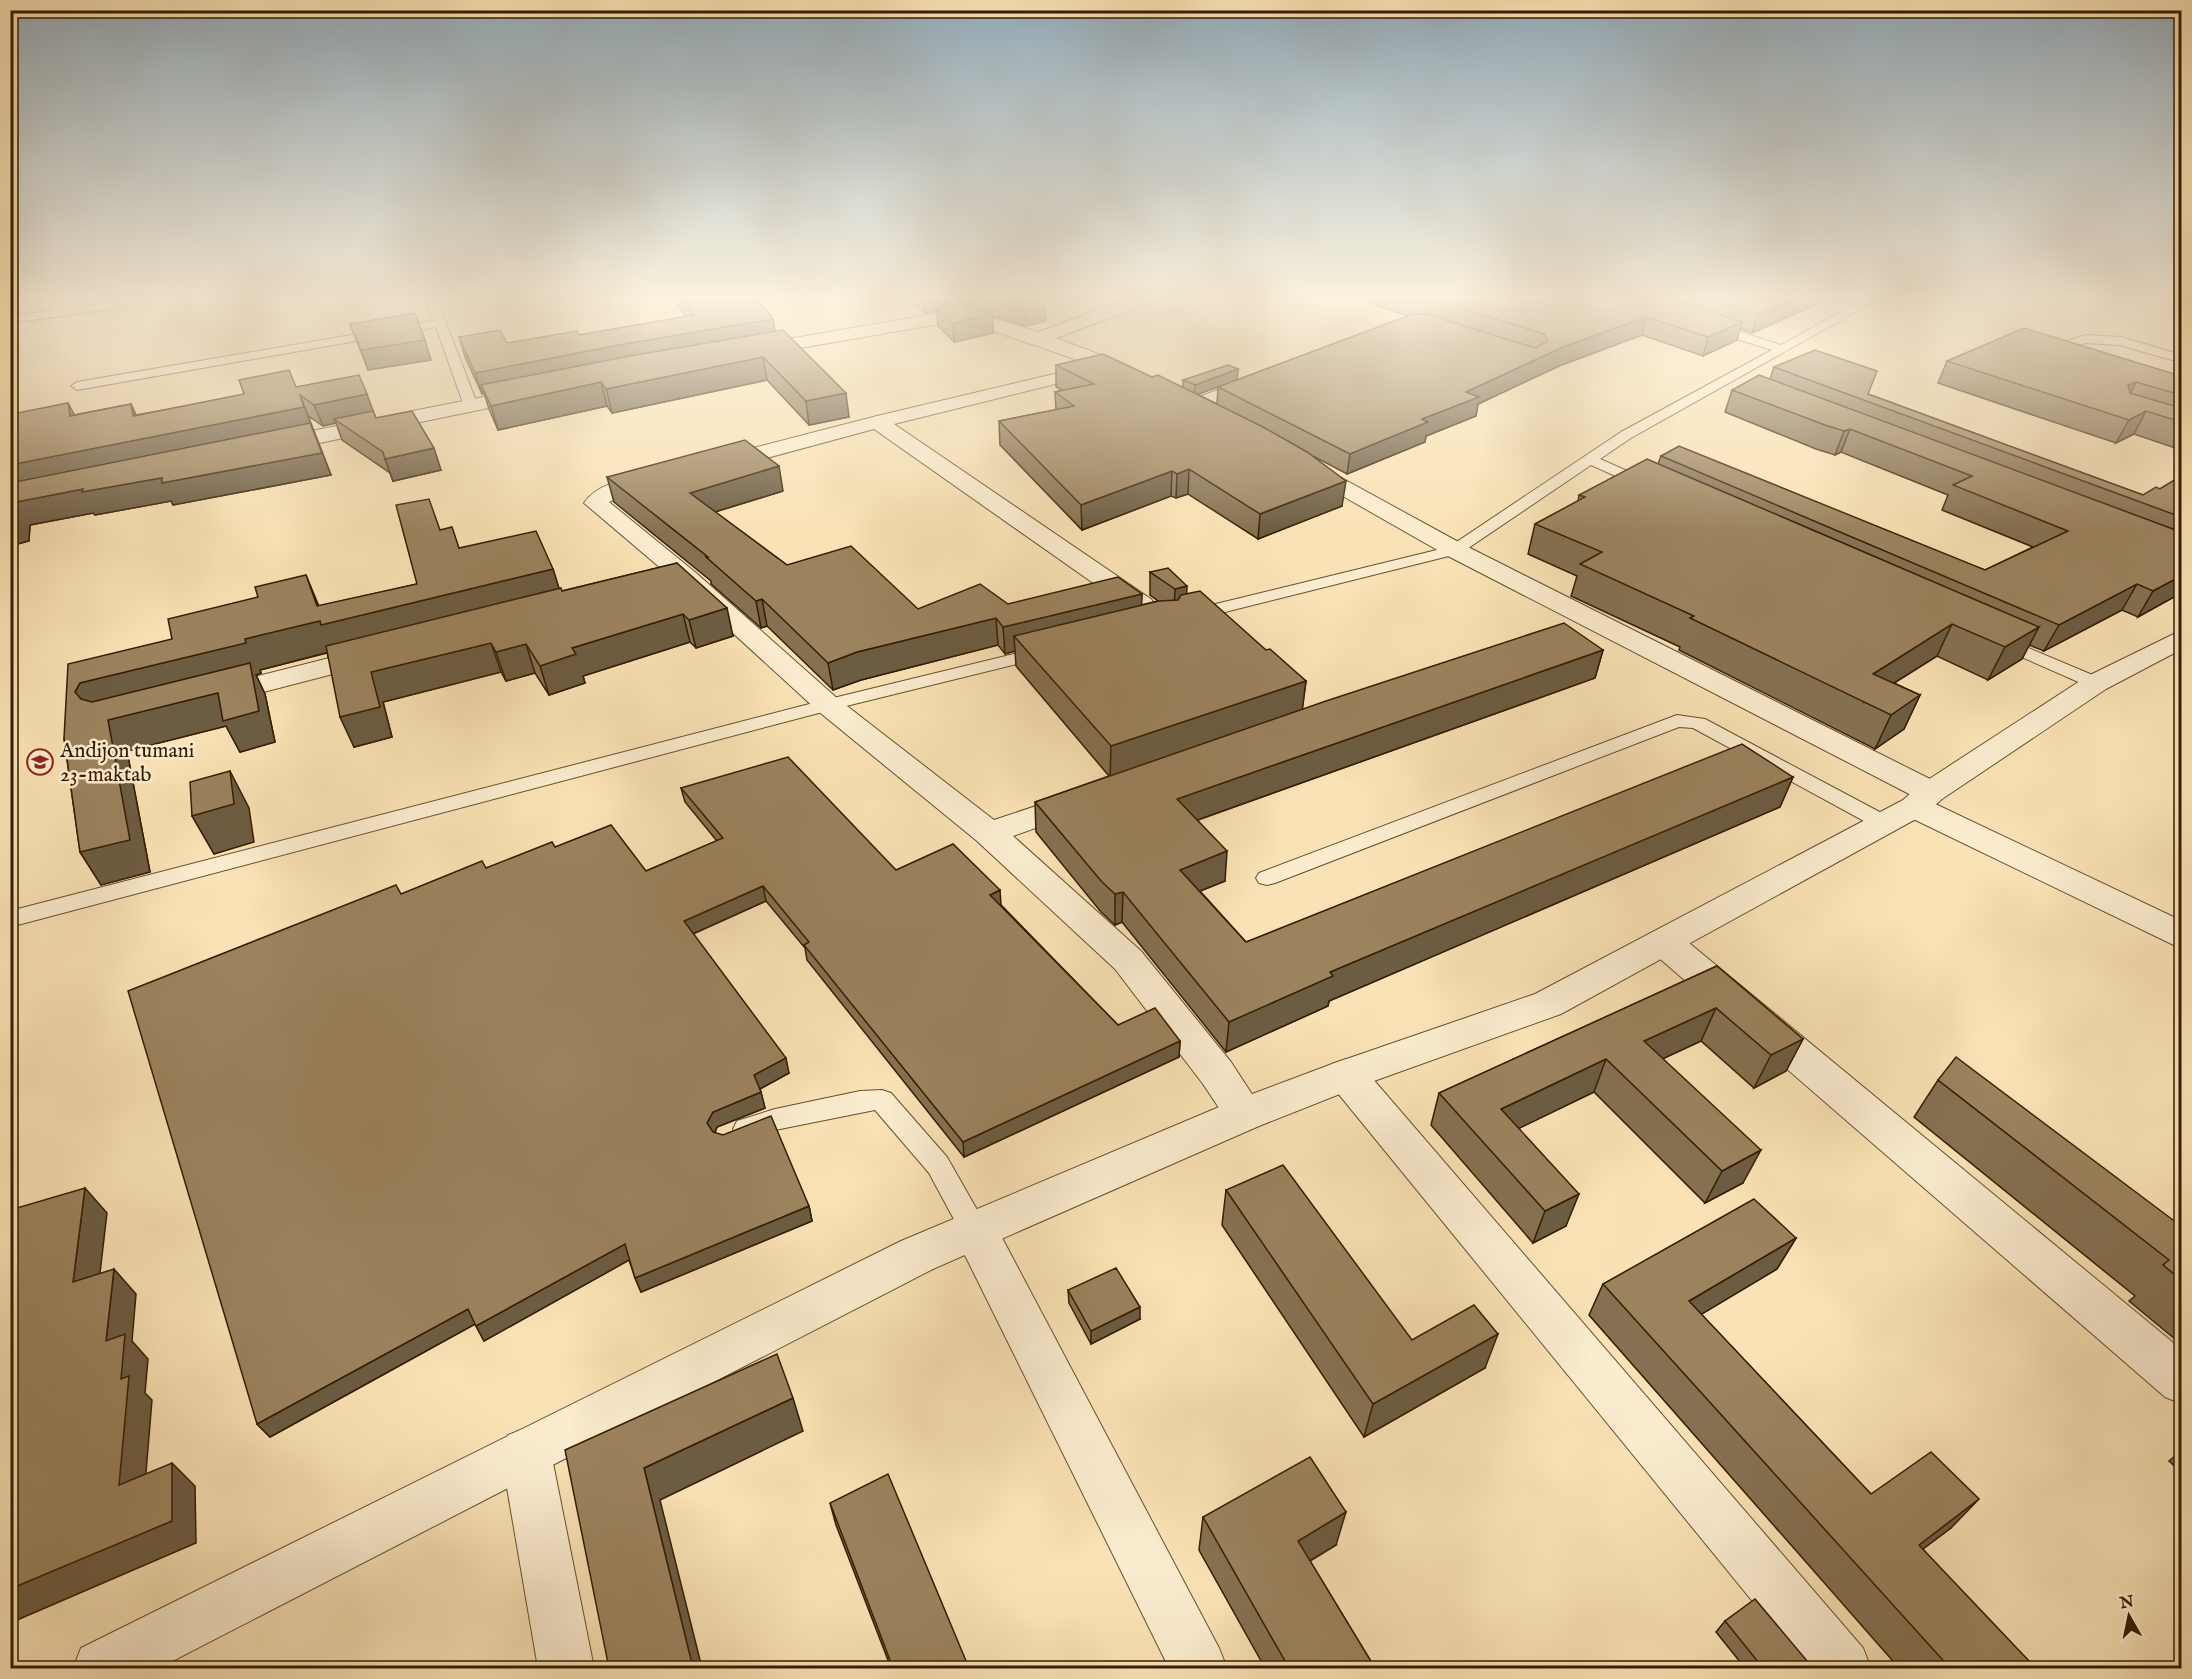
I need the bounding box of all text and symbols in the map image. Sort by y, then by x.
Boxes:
place label: Andijon tumani 23-maktab [59,738,194,789]
school or university icon: Andijon tumani 23-maktab [25,747,55,777]
north arrow [2099,1586,2159,1646]
text: N [2118,1592,2136,1614]

